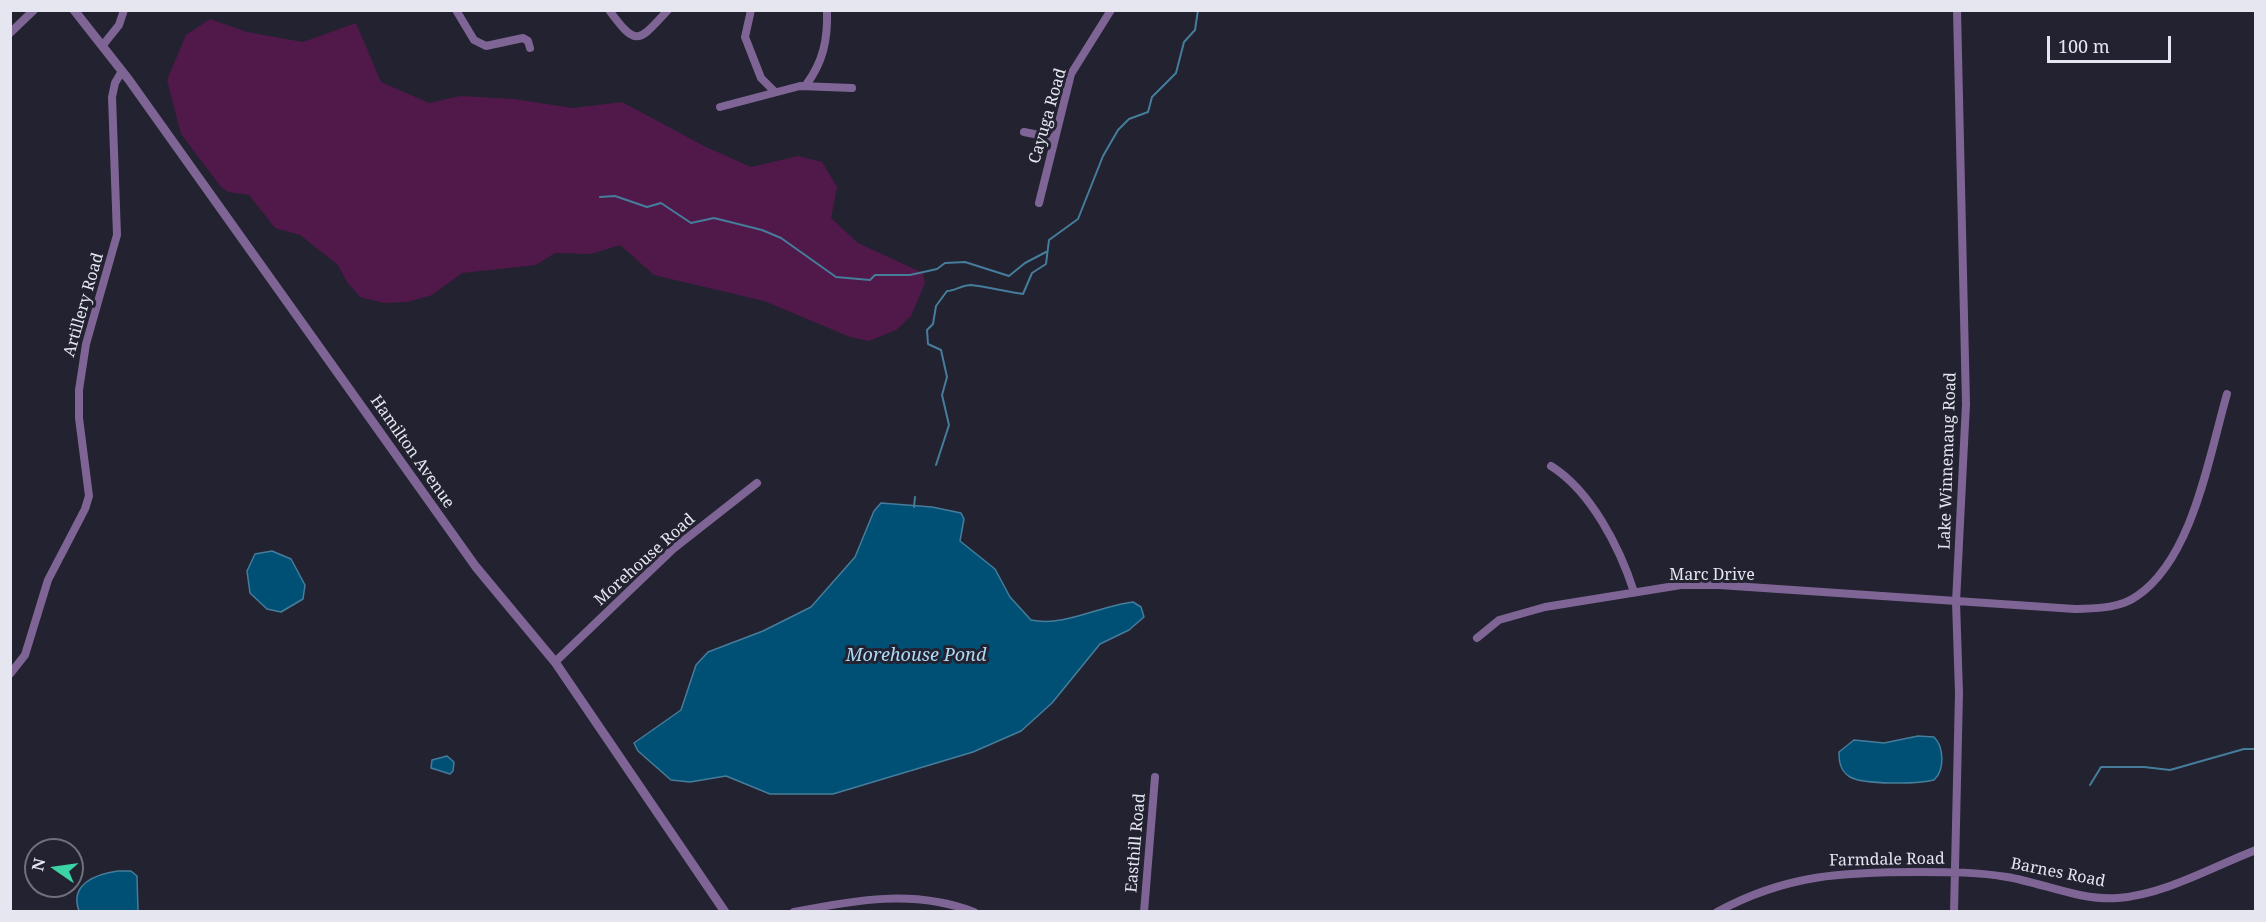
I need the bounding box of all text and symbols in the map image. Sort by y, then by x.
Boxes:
scale bar [2050,24,2174,62]
text: 100 m [2058,34,2110,58]
street label: Cayuga Road [1025,66,1071,166]
street label: Artillery Road [60,251,108,359]
street label: Lake Winnemaug Road [1935,372,1961,550]
street label: Hamilton Avenue [366,392,458,512]
street label: Morehouse Road [591,510,699,610]
street label: Marc Drive [1669,565,1755,585]
water label: Morehouse Pond [846,645,986,667]
street label: Easthill Road [1122,792,1150,894]
north arrow [24,838,84,898]
street label: Farmdale Road [1829,849,1945,871]
street label: Barnes Road [2009,854,2107,892]
text: N [26,856,51,873]

